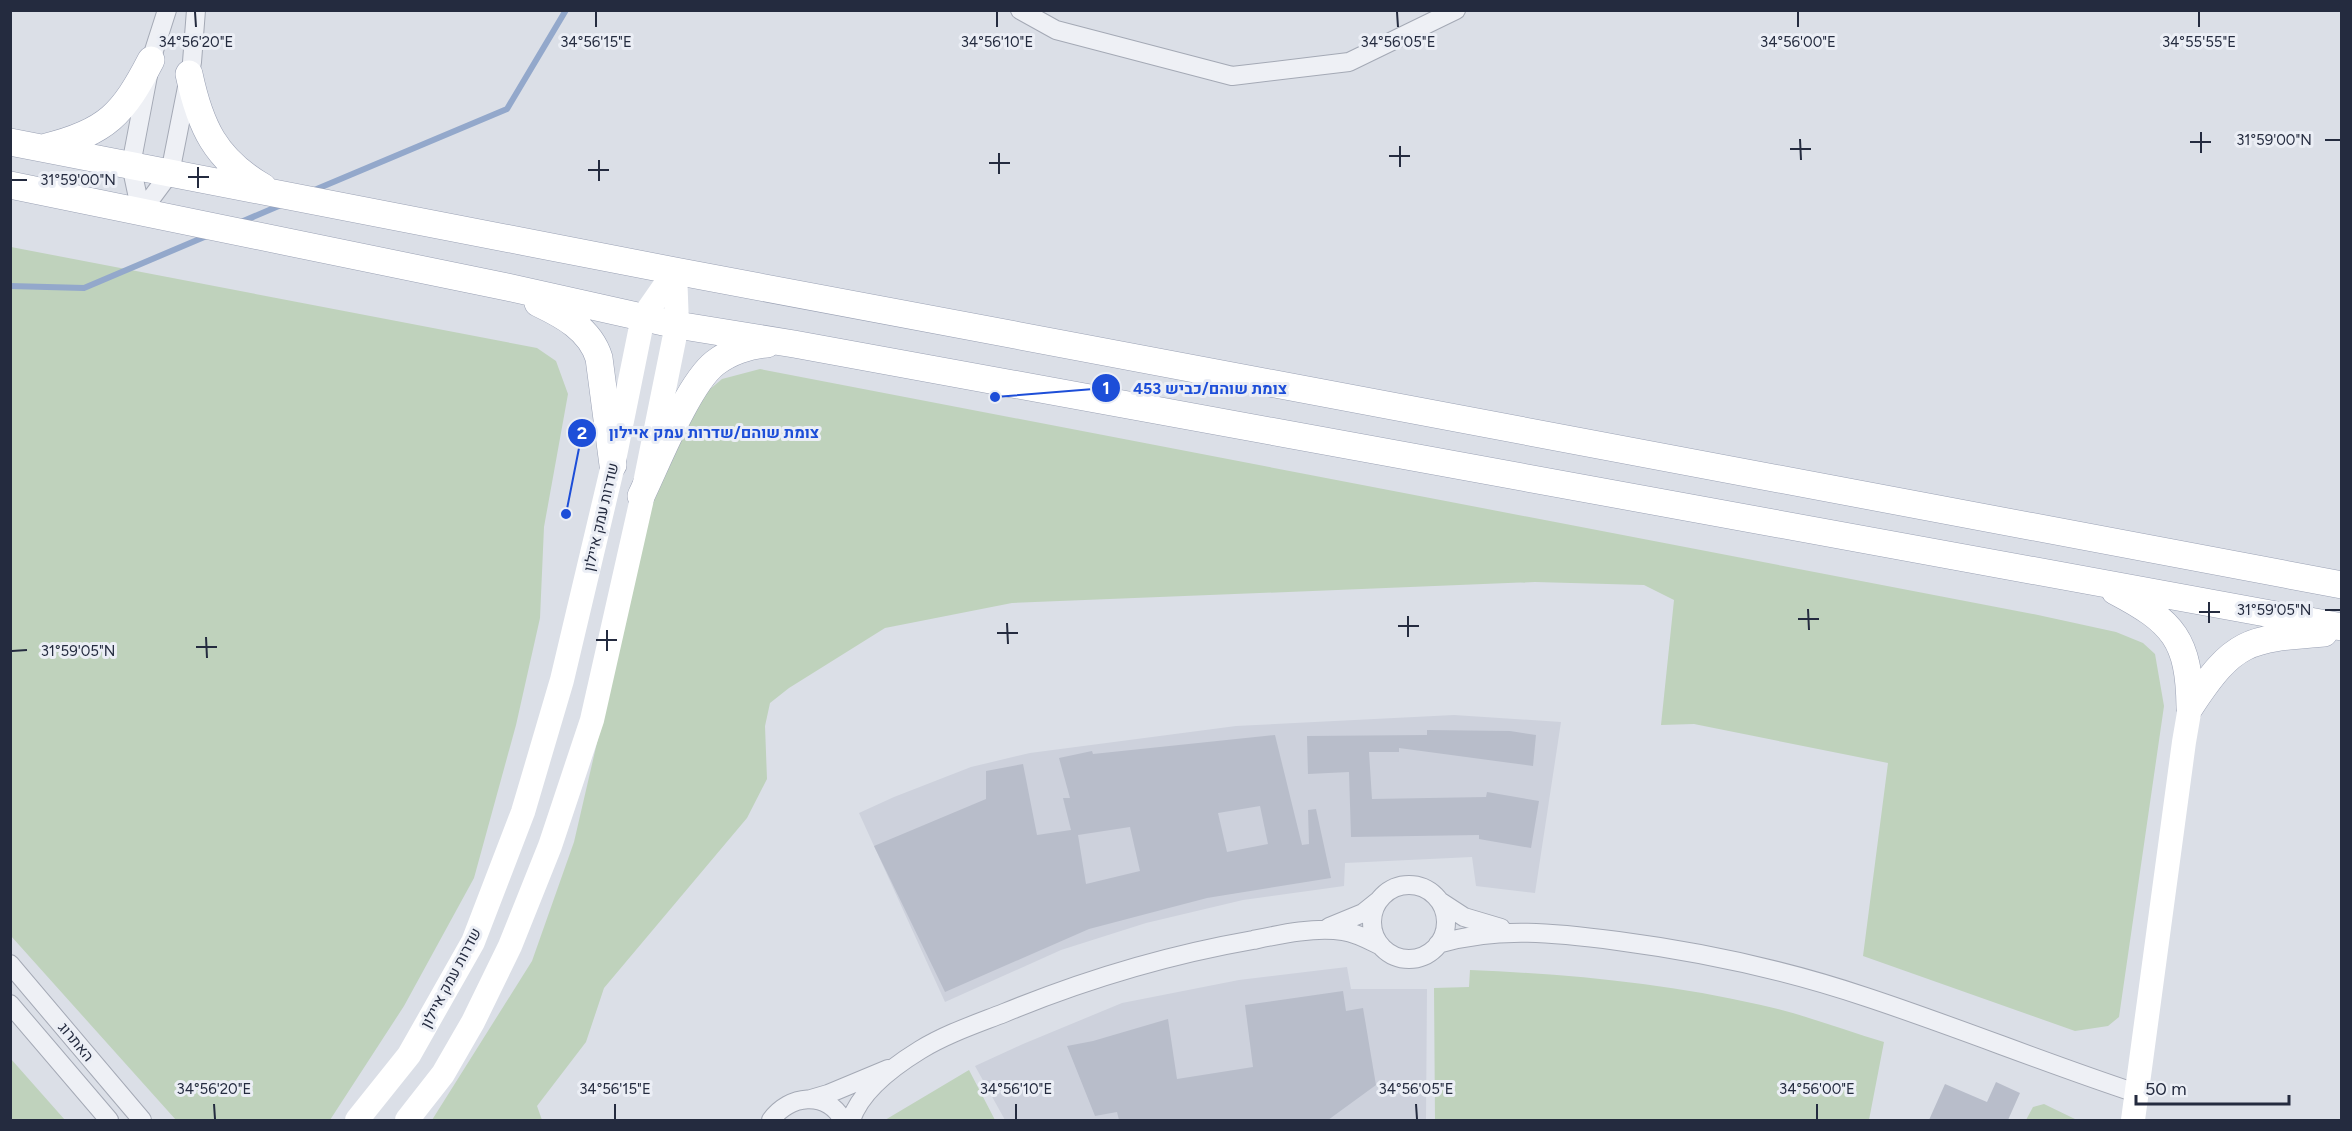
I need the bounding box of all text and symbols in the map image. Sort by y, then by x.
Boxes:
text: 34°56'20"E [159,33,233,51]
text: 34°56'15"E [560,33,632,51]
text: 34°56'10"E [961,33,1033,51]
text: 34°56'05"E [1360,33,1436,51]
text: 34°56'00"E [1760,33,1836,51]
text: 34°55'55"E [2162,33,2236,51]
text: 31°59'00"N [2236,131,2312,149]
text: 31°59'00"N [40,171,116,189]
callout: צומת שוהם/כביש 453 [1091,371,1299,405]
text: 1 [1102,377,1110,399]
text: צומת שוהם/כביש 453 [1133,379,1287,398]
callout: צומת שוהם/שדרות עמק איילון [567,416,832,450]
text: 2 [577,422,587,444]
text: צומת שוהם/שדרות עמק איילון [609,423,819,442]
street label: שדרות עמק איילון [580,461,622,573]
text: 31°59'05"N [2237,601,2311,619]
text: 31°59'05"N [41,642,115,660]
street label: שדרות עמק איילון [417,925,485,1031]
street label: האתרוג [55,1019,97,1065]
scale bar [2136,1068,2289,1106]
text: 50 m [2145,1078,2187,1100]
text: 34°56'20"E [177,1080,251,1098]
text: 34°56'15"E [579,1080,651,1098]
text: 34°56'10"E [980,1080,1052,1098]
text: 34°56'05"E [1378,1080,1454,1098]
text: 34°56'00"E [1779,1080,1855,1098]

